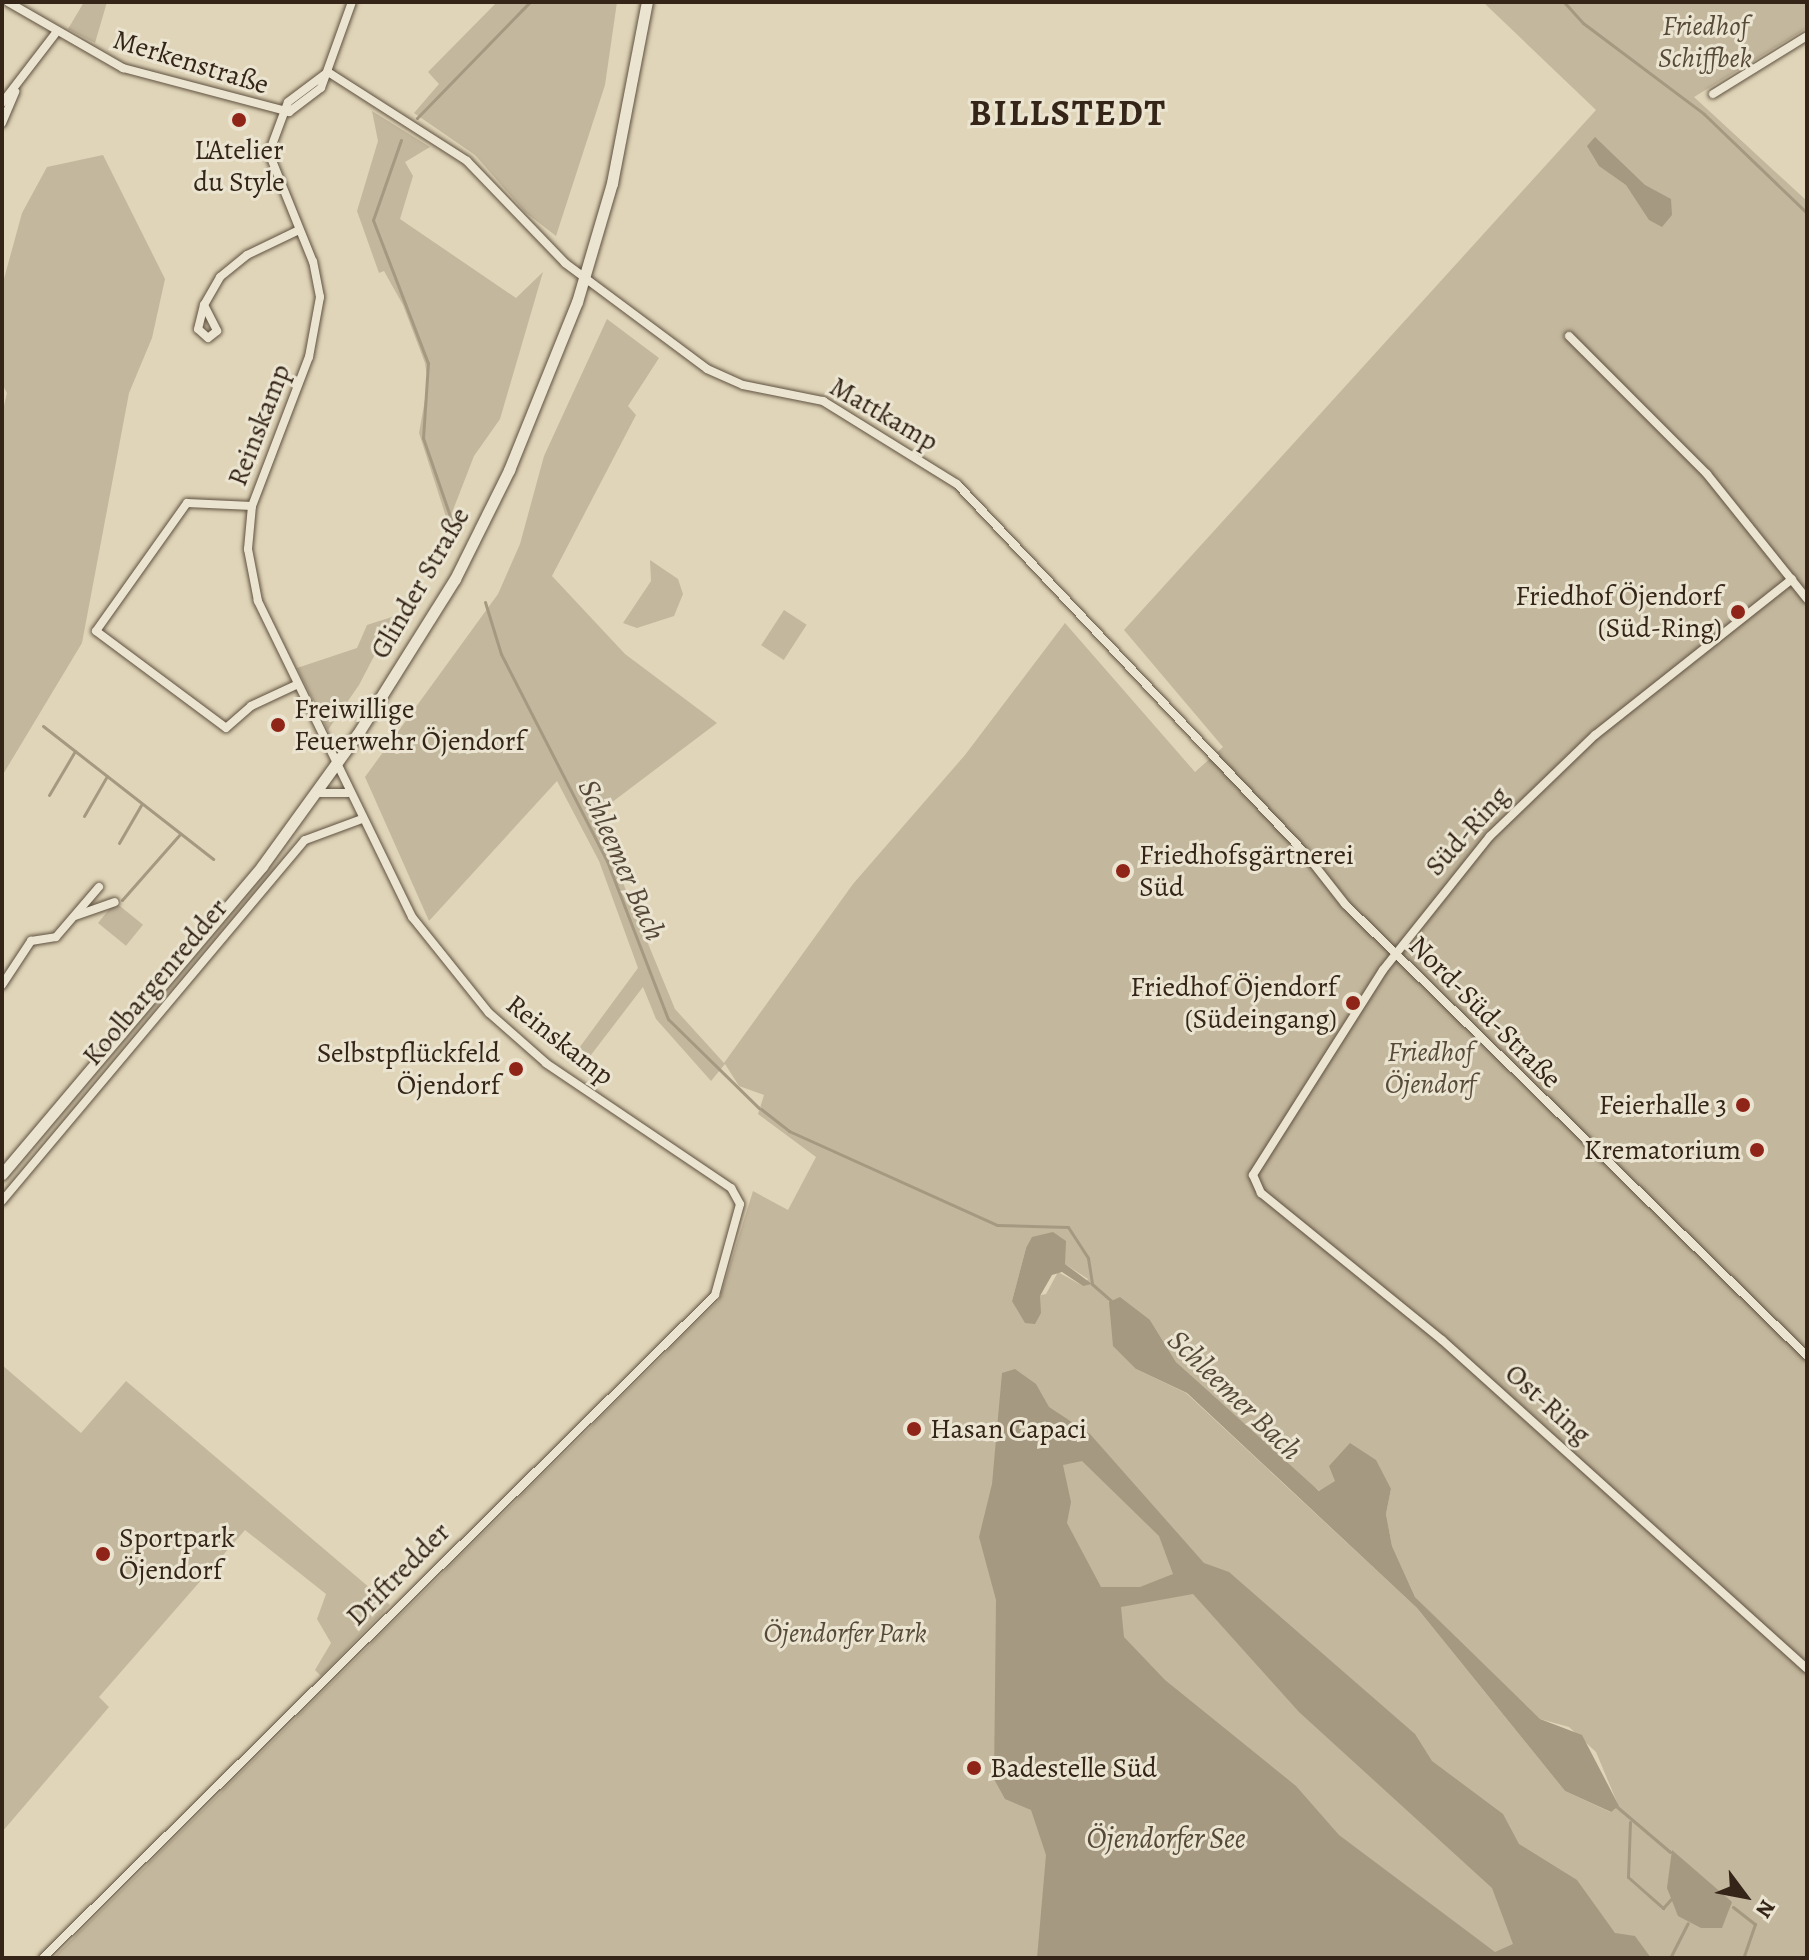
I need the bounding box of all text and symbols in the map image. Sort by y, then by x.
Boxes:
park label: Friedhof Schiffbek [1658,9,1752,75]
street label: Merkenstraße [109,22,273,102]
district label: BILLSTEDT [969,91,1167,135]
marker: L'Atelier du Style [230,111,248,129]
place label: L'Atelier du Style [193,133,285,199]
street label: Reinskamp [220,359,298,491]
street label: Mattkamp [824,370,944,458]
street label: Glinder Straße [363,501,477,665]
place label: Friedhof Öjendorf (Süd-Ring) [1515,579,1722,645]
marker: Friedhof Öjendorf (Süd-Ring) [1729,603,1747,621]
place label: Freiwillige Feuerwehr Öjendorf [294,692,525,758]
marker: Freiwillige Feuerwehr Öjendorf [269,716,287,734]
water label: Schleemer Bach [570,774,674,946]
street label: Süd-Ring [1418,779,1516,883]
place label: Friedhofsgärtnerei Süd [1139,838,1354,904]
marker: Friedhofsgärtnerei Süd [1114,862,1132,880]
street label: Koolbargenredder [75,892,235,1072]
street label: Nord-Süd-Straße [1402,929,1568,1095]
place label: Friedhof Öjendorf (Südeingang) [1130,970,1337,1036]
street label: Reinskamp [499,987,621,1093]
marker: Friedhof Öjendorf (Südeingang) [1344,994,1362,1012]
park label: Friedhof Öjendorf [1385,1035,1475,1101]
place label: Selbstpflückfeld Öjendorf [317,1036,500,1102]
marker: Selbstpflückfeld Öjendorf [507,1060,525,1078]
place label: Feierhalle 3 [1599,1088,1727,1122]
marker: Feierhalle 3 [1734,1096,1752,1114]
place label: Krematorium [1584,1133,1741,1167]
marker: Krematorium [1748,1141,1766,1159]
water label: Schleemer Bach [1160,1322,1310,1468]
street label: Ost-Ring [1498,1357,1598,1451]
place label: Hasan Capaci [930,1412,1087,1446]
marker: Hasan Capaci [905,1420,923,1438]
street label: Driftredder [339,1515,457,1633]
place label: Sportpark Öjendorf [119,1521,235,1587]
marker: Sportpark Öjendorf [94,1545,112,1563]
park label: Öjendorfer Park [763,1616,927,1650]
place label: Badestelle Süd [990,1751,1157,1785]
marker: Badestelle Süd [965,1759,983,1777]
water label: Öjendorfer See [1087,1820,1245,1856]
north arrow [1705,1856,1785,1936]
text: N [1748,1894,1782,1923]

